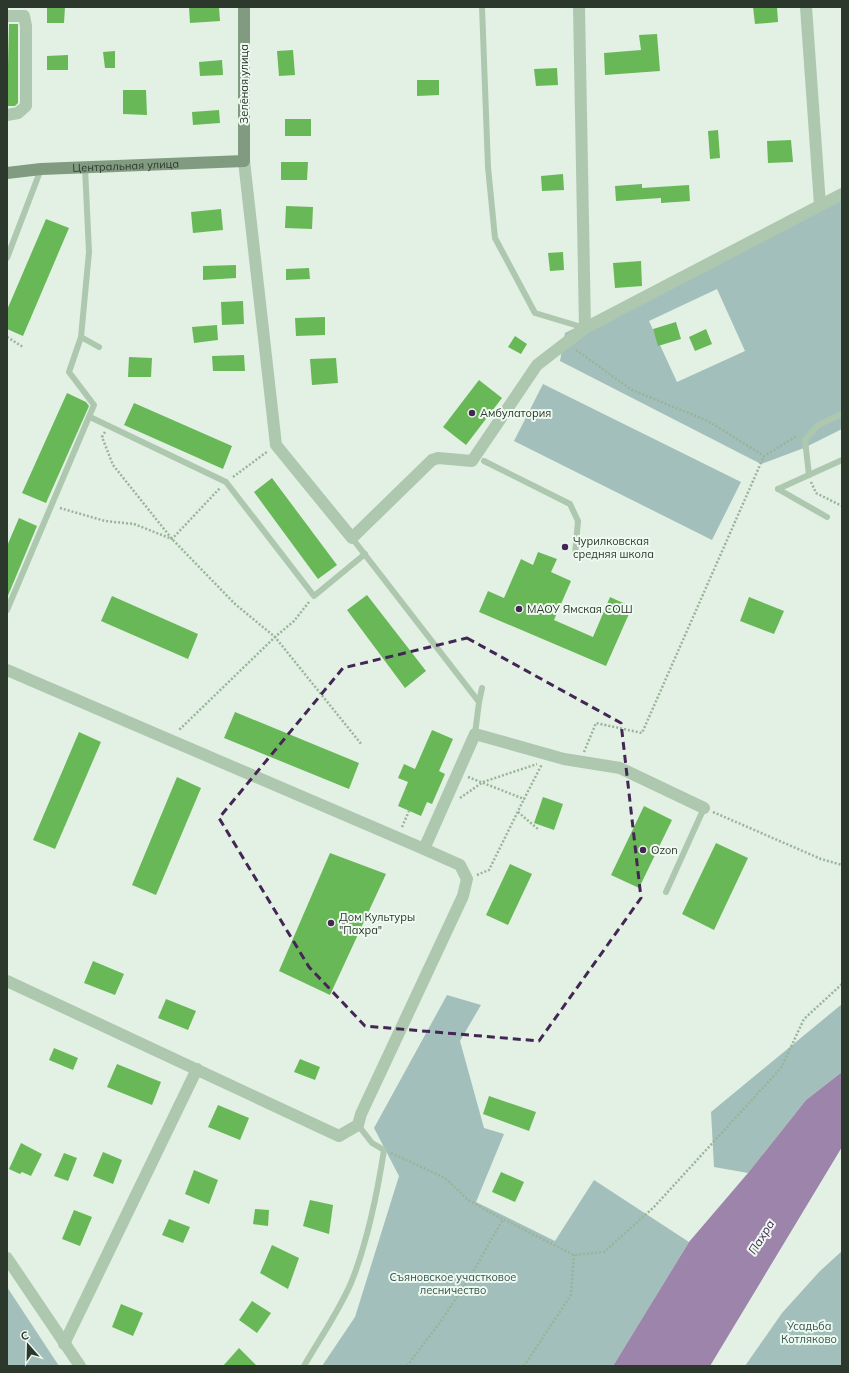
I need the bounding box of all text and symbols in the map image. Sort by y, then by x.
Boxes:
street label: Зелёная улица [237,44,251,124]
street label: Центральная улица [72,157,179,175]
place label: Амбулатория [480,406,551,420]
marker: Амбулатория [467,408,477,418]
place label: Чурилковская средняя школа [573,534,654,561]
marker: Чурилковская средняя школа [560,542,570,552]
place label: МАОУ Ямская СОШ [527,602,633,616]
marker: МАОУ Ямская СОШ [514,604,524,614]
place label: Ozon [651,843,678,857]
marker: Ozon [638,845,648,855]
place label: Дом Культуры "Пахра" [339,910,415,937]
marker: Дом Культуры "Пахра" [326,918,336,928]
water label: Пахра [745,1217,777,1257]
park label: Съяновское участковое лесничество [390,1270,516,1297]
park label: Усадьба Котляково [781,1319,837,1346]
north arrow [8,1325,48,1365]
text: С [19,1328,31,1343]

